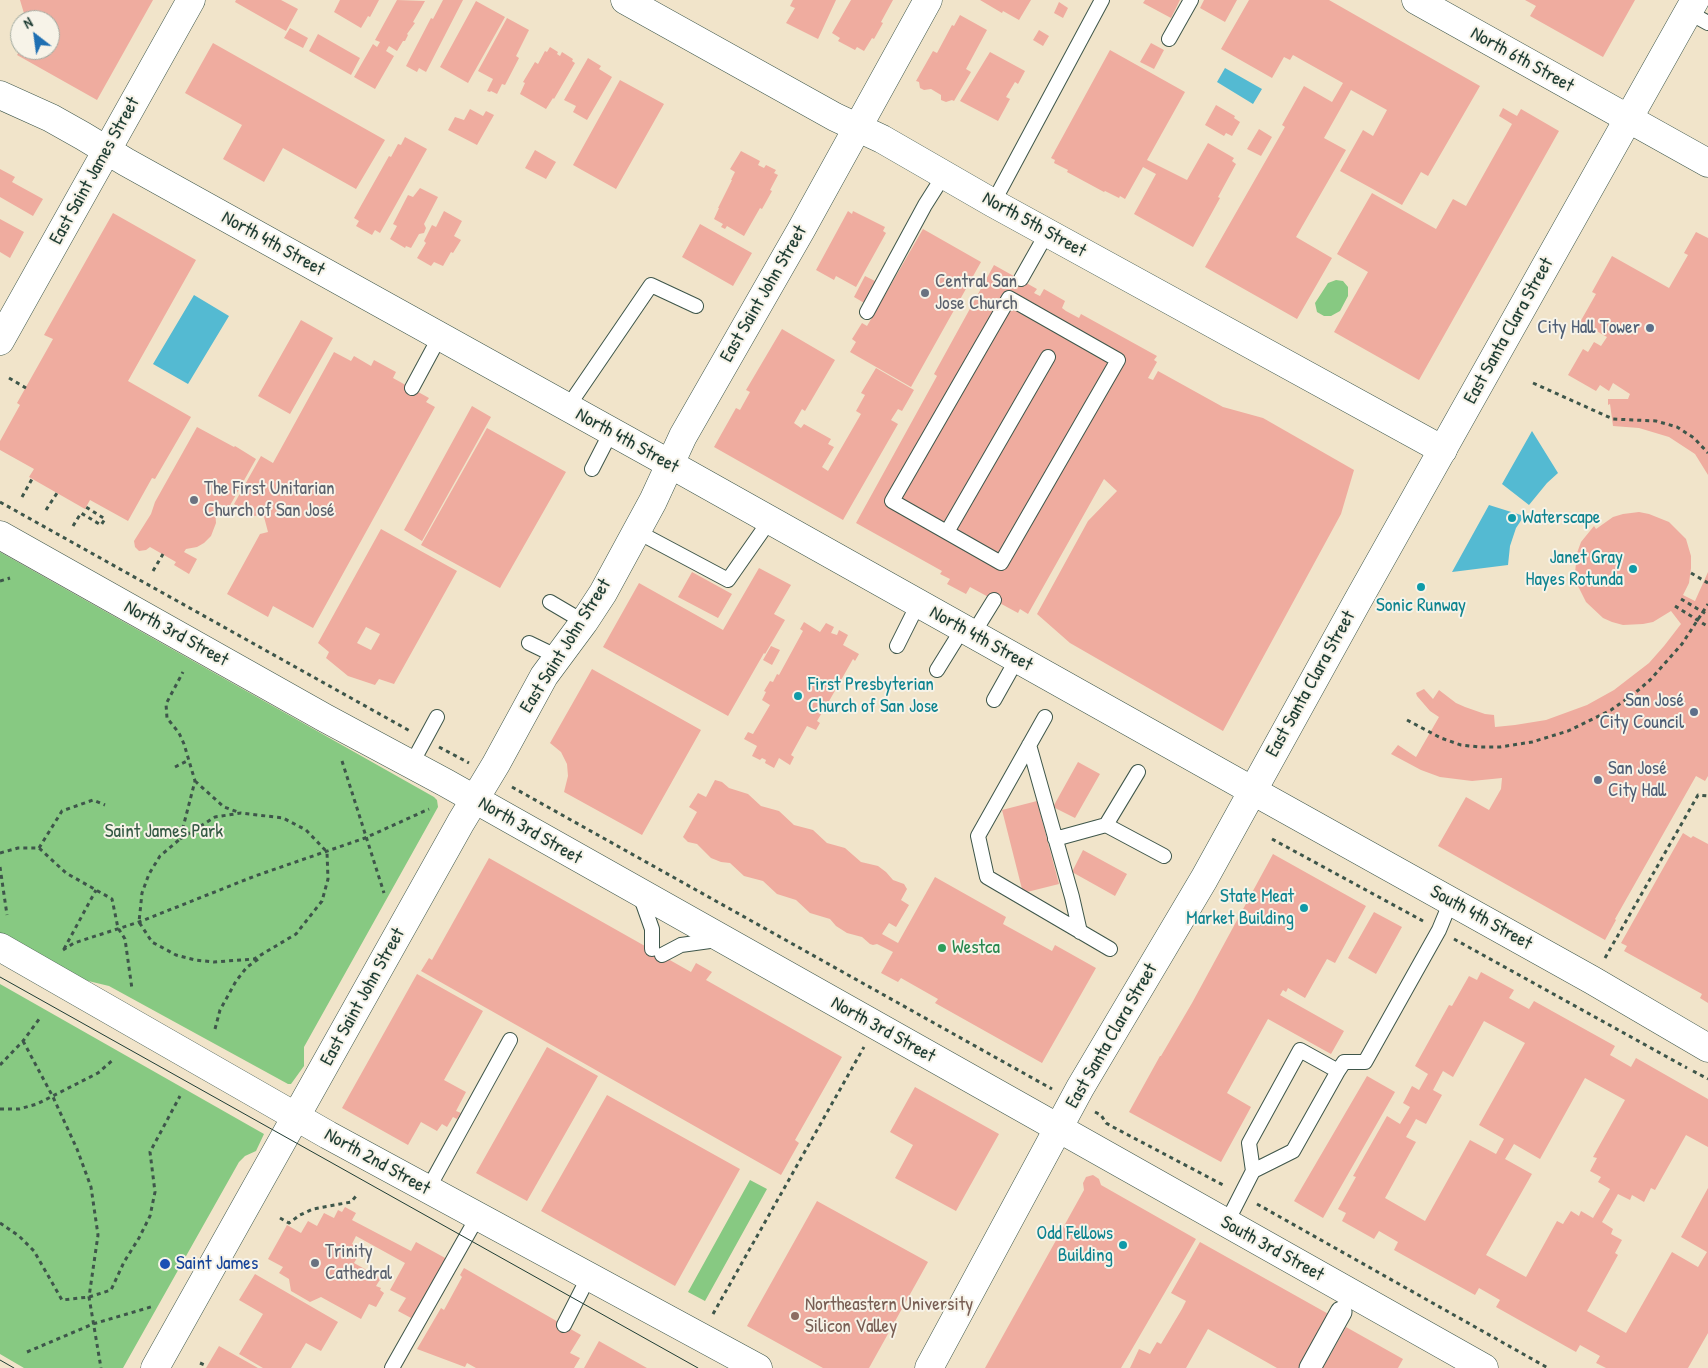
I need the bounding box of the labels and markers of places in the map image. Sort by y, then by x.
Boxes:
place label: Central San Jose Church [935,271,1018,315]
marker: Central San Jose Church [919,287,931,299]
place label: City Hall Tower [1537,317,1640,339]
marker: City Hall Tower [1644,322,1656,334]
place label: The First Unitarian Church of San José [204,478,335,522]
marker: The First Unitarian Church of San José [188,494,200,506]
place label: Waterscape [1522,507,1600,529]
marker: Waterscape [1506,512,1518,524]
place label: Janet Gray Hayes Rotunda [1526,547,1623,591]
marker: Janet Gray Hayes Rotunda [1627,563,1639,575]
marker: Sonic Runway [1415,581,1427,593]
place label: Sonic Runway [1376,595,1466,617]
place label: First Presbyterian Church of San Jose [808,674,939,718]
marker: First Presbyterian Church of San Jose [792,690,804,702]
place label: San José City Council [1599,690,1684,734]
marker: San José City Council [1688,706,1700,718]
place label: San José City Hall [1608,758,1667,802]
marker: San José City Hall [1592,774,1604,786]
place label: State Meat Market Building [1186,886,1294,930]
marker: State Meat Market Building [1298,902,1310,914]
place label: Westca [952,937,1000,959]
marker: Westca [936,942,948,954]
place label: Odd Fellows Building [1037,1223,1113,1267]
marker: Odd Fellows Building [1117,1239,1129,1251]
place label: Trinity Cathedral [325,1241,392,1285]
place label: Saint James [176,1253,258,1275]
marker: Saint James [158,1257,172,1271]
marker: Trinity Cathedral [309,1257,321,1269]
place label: Northeastern University Silicon Valley [805,1294,973,1338]
marker: Northeastern University Silicon Valley [789,1310,801,1322]

